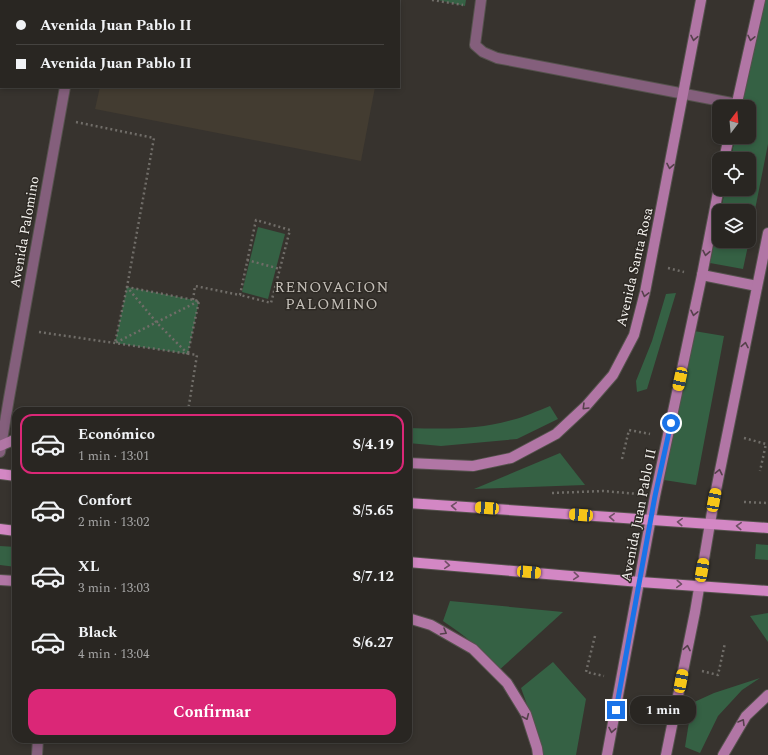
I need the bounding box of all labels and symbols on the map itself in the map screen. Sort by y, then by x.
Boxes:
one-way arrow [690,35,698,41]
one-way arrow [748,35,756,41]
north arrow [712,100,756,144]
one-way arrow [666,163,675,169]
street label: Avenida Palomino [4,175,45,290]
street label: Avenida Santa Rosa [611,205,658,329]
one-way arrow [703,250,711,256]
district label: RENOVACION PALOMINO [275,276,389,316]
one-way arrow [641,290,650,297]
one-way arrow [690,310,698,317]
one-way arrow [740,342,749,348]
car [672,366,688,392]
one-way arrow [582,402,590,409]
route start [662,414,680,432]
street label: Avenida Juan Pablo II [615,447,662,583]
one-way arrow [715,469,723,475]
car [706,487,722,513]
car [475,501,499,515]
one-way arrow [451,502,457,511]
car [569,508,593,522]
one-way arrow [609,513,615,522]
one-way arrow [677,518,683,527]
one-way arrow [736,522,742,530]
car [694,557,710,583]
one-way arrow [444,561,450,570]
car [517,565,541,579]
one-way arrow [573,572,579,581]
one-way arrow [676,580,682,589]
one-way arrow [440,628,447,635]
one-way arrow [683,645,691,651]
car [673,668,689,694]
callout: 1 min [630,696,696,724]
route end [607,701,625,719]
one-way arrow [522,713,530,720]
one-way arrow [738,719,745,726]
one-way arrow [608,727,616,733]

